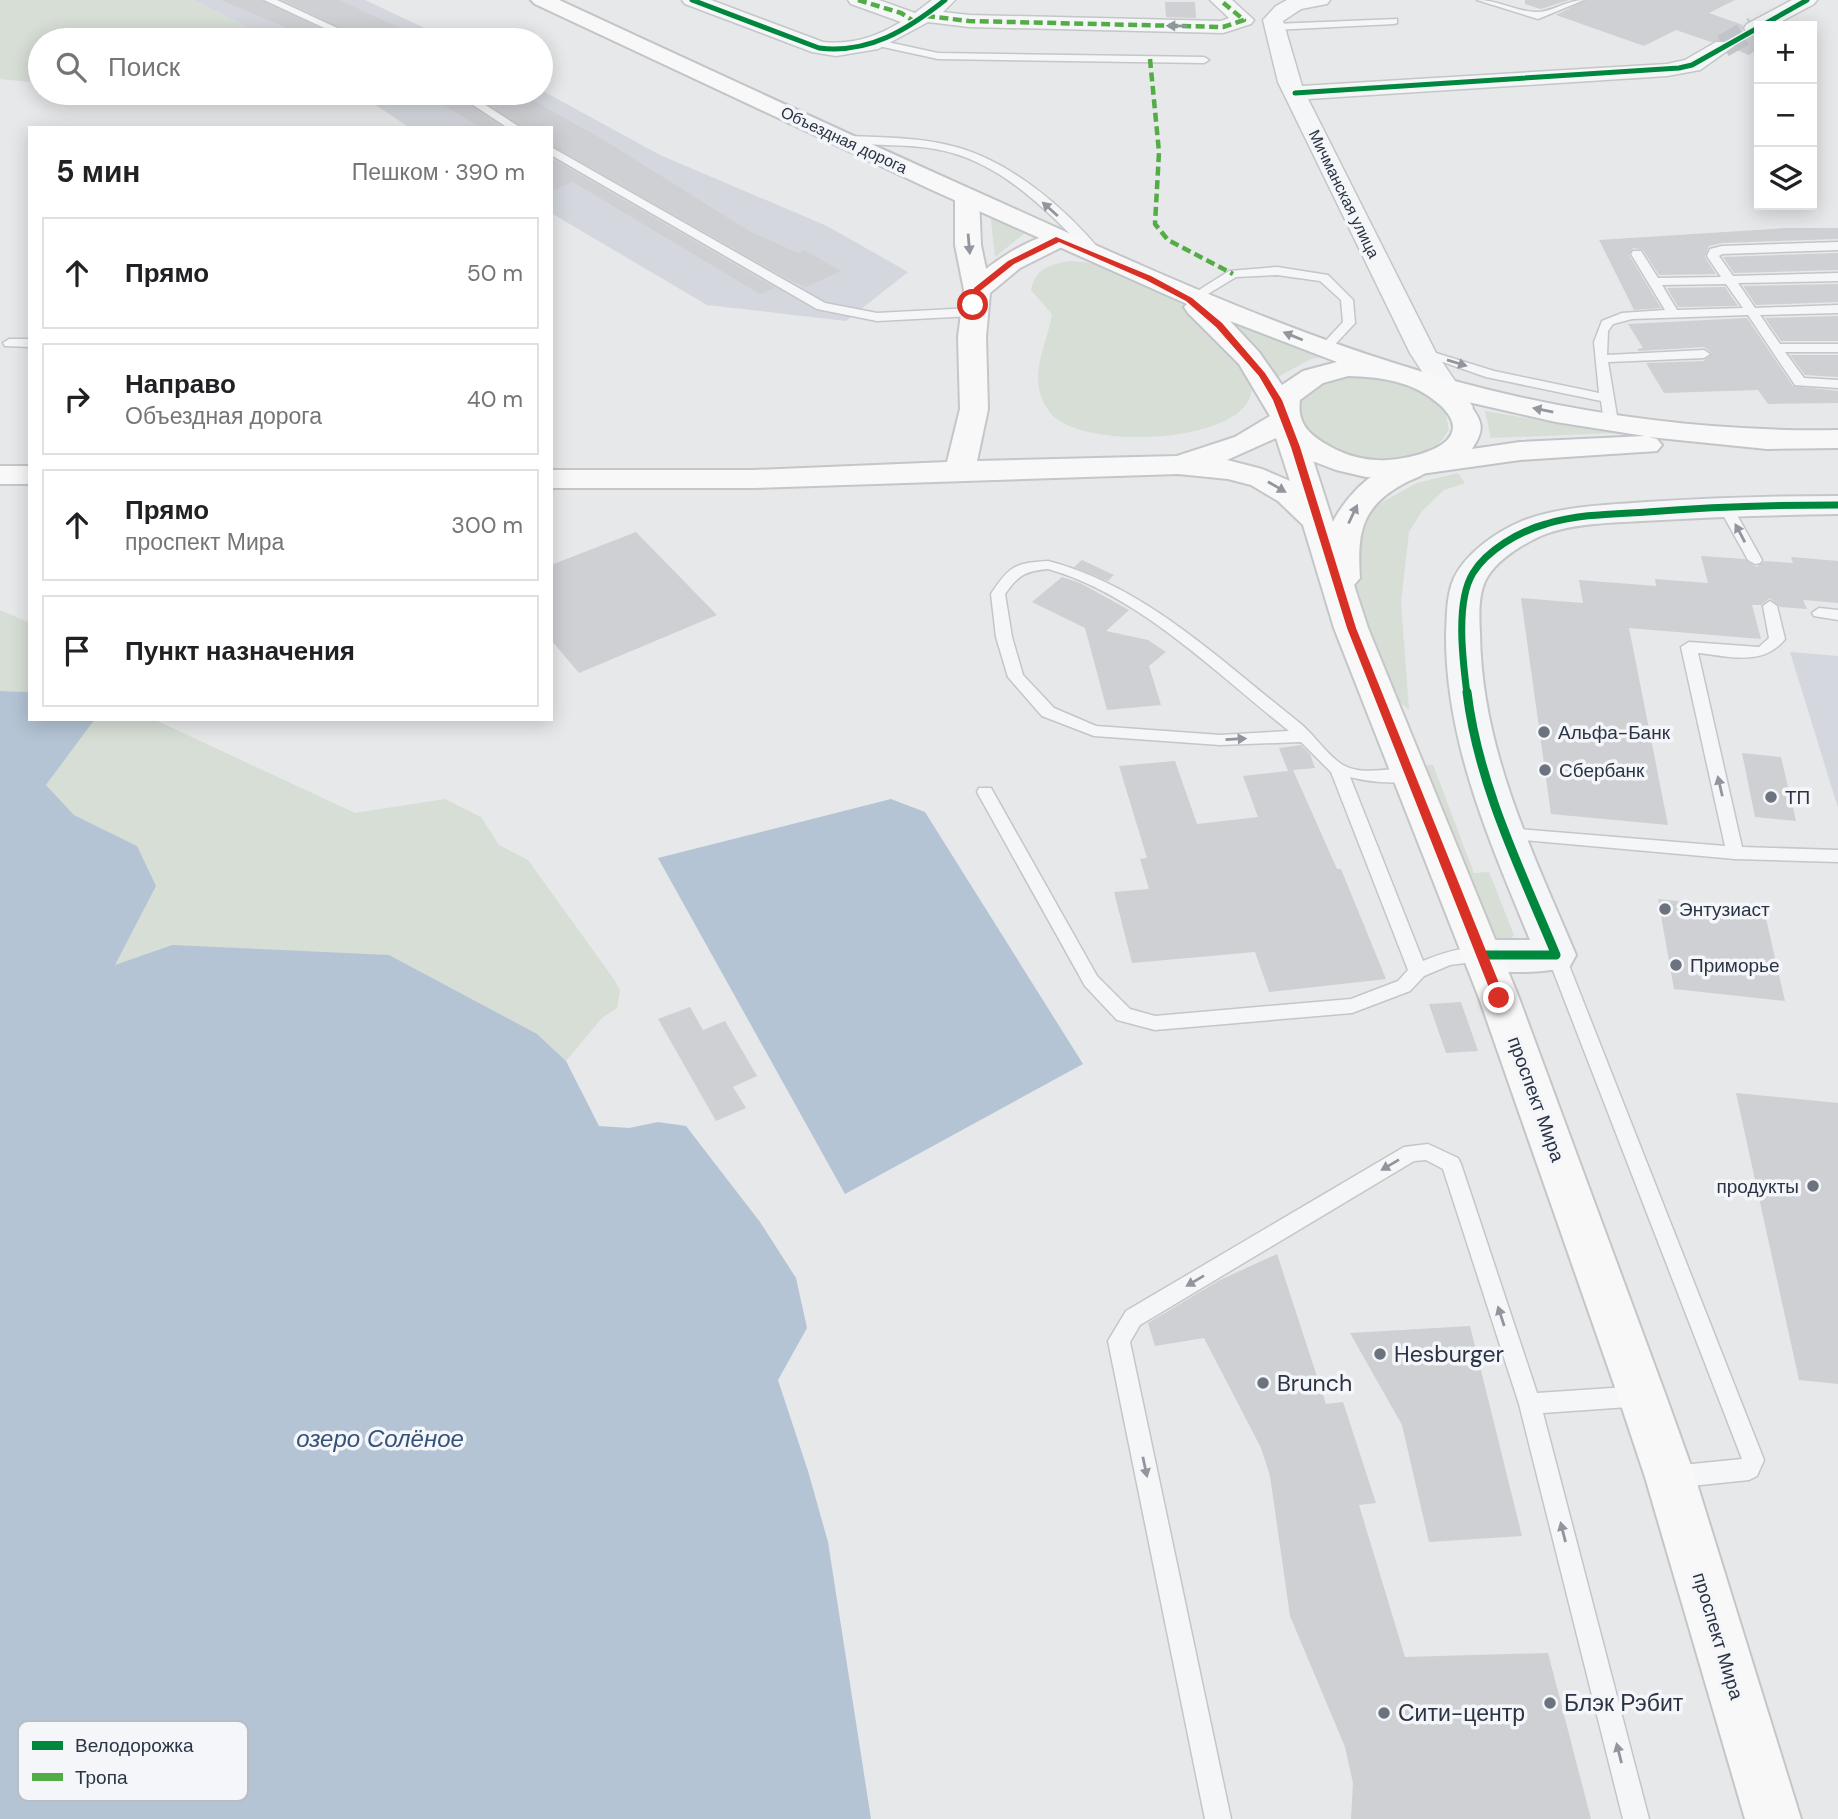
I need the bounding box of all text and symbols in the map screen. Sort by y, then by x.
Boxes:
one-way arrow [1166,20,1188,32]
map controls [1754,21,1817,210]
button: + [1754,21,1817,84]
search box [28,28,553,105]
icon: search [52,48,90,86]
text: Поиск [108,50,180,84]
button: − [1754,84,1817,147]
street label: Объездная дорога [777,102,911,179]
street label: Мичманская улица [1304,126,1384,262]
button: layers [1754,147,1817,210]
text: 5 мин [56,152,140,191]
text: Пешком · 390 m [352,157,525,187]
one-way arrow [1041,201,1059,217]
one-way arrow [964,233,975,255]
icon: ahead [58,254,96,292]
text: Прямо [125,256,209,290]
text: 50 m [467,258,523,288]
route start [957,289,988,320]
one-way arrow [1282,331,1303,342]
one-way arrow [1447,359,1468,369]
text: Направо [125,367,236,401]
icon: right [58,380,96,418]
text: 40 m [467,384,523,414]
text: Объездная дорога [125,401,322,431]
one-way arrow [1532,405,1554,416]
one-way arrow [1267,481,1287,493]
text: Прямо [125,493,209,527]
one-way arrow [1347,504,1359,524]
icon: ahead [58,506,96,544]
text: 300 m [451,510,523,540]
one-way arrow [1734,523,1746,543]
text: проспект Мира [125,527,284,557]
icon: arrive [58,632,96,670]
text: Пункт назначения [125,634,355,668]
place label: Альфа-Банк [1558,720,1671,745]
marker: Альфа-Банк [1536,724,1552,740]
one-way arrow [1226,734,1248,745]
place label: Сбербанк [1559,758,1645,783]
marker: Сбербанк [1537,762,1553,778]
one-way arrow [1715,775,1726,797]
place label: ТП [1785,785,1810,810]
marker: ТП [1763,789,1779,805]
place label: Энтузиаст [1679,897,1770,922]
marker: Энтузиаст [1657,901,1673,917]
place label: Приморье [1690,953,1780,978]
marker: Приморье [1668,957,1684,973]
route end [1483,982,1514,1013]
street label: проспект Мира [1502,1033,1570,1166]
one-way arrow [1381,1159,1400,1171]
place label: продукты [1717,1174,1799,1199]
marker: продукты [1805,1178,1821,1194]
one-way arrow [1185,1275,1204,1288]
one-way arrow [1495,1305,1506,1326]
place label: Hesburger [1394,1339,1504,1369]
marker: Hesburger [1372,1346,1388,1362]
place label: Brunch [1277,1368,1352,1398]
marker: Brunch [1255,1375,1271,1391]
water label: озеро Солёное [296,1423,464,1454]
one-way arrow [1140,1456,1151,1478]
one-way arrow [1557,1521,1568,1543]
street label: проспект Мира [1687,1569,1749,1703]
place label: Блэк Рэбит [1564,1688,1684,1718]
marker: Блэк Рэбит [1542,1695,1558,1711]
place label: Сити-центр [1398,1698,1525,1728]
marker: Сити-центр [1376,1705,1392,1721]
legend [18,1721,248,1801]
text: Велодорожка [75,1733,194,1758]
one-way arrow [1613,1742,1624,1764]
text: Тропа [75,1765,128,1790]

